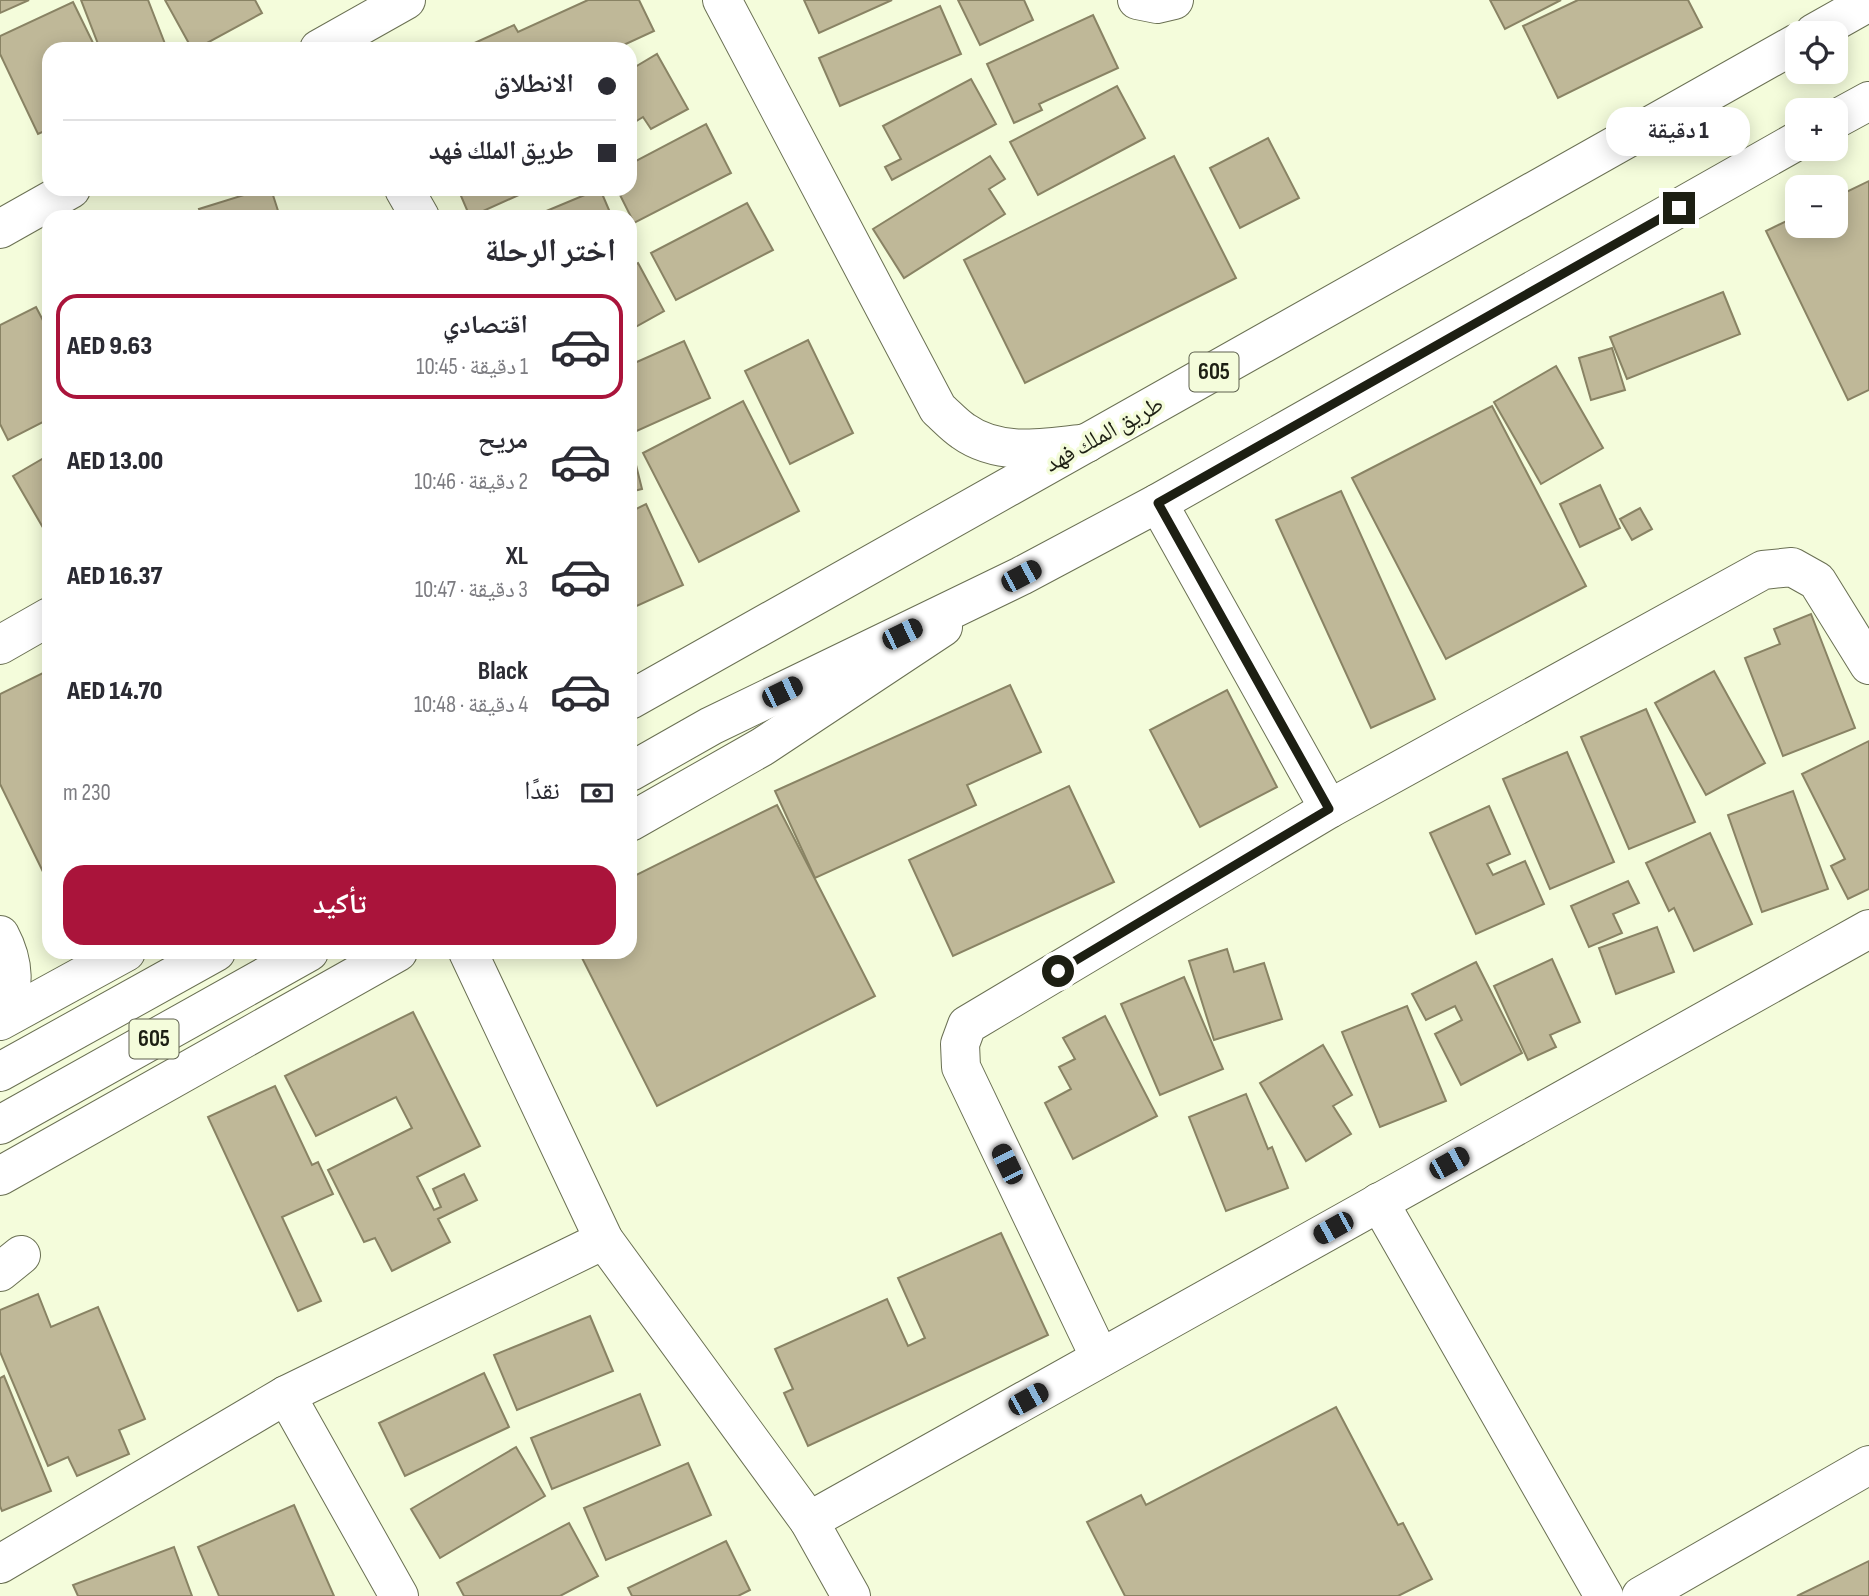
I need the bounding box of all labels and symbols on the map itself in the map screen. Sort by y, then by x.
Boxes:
callout: 1 دقيقة [1607,106,1751,156]
route end [1663,192,1695,224]
road number: 605 [1190,352,1238,392]
street label: طريق الملك فهد [1039,389,1169,479]
car [998,557,1045,595]
car [879,615,926,653]
car [759,673,806,711]
route start [1042,955,1074,987]
road number: 605 [130,1020,178,1058]
car [989,1141,1026,1187]
car [1426,1144,1473,1182]
car [1310,1209,1357,1247]
car [1005,1380,1052,1418]

